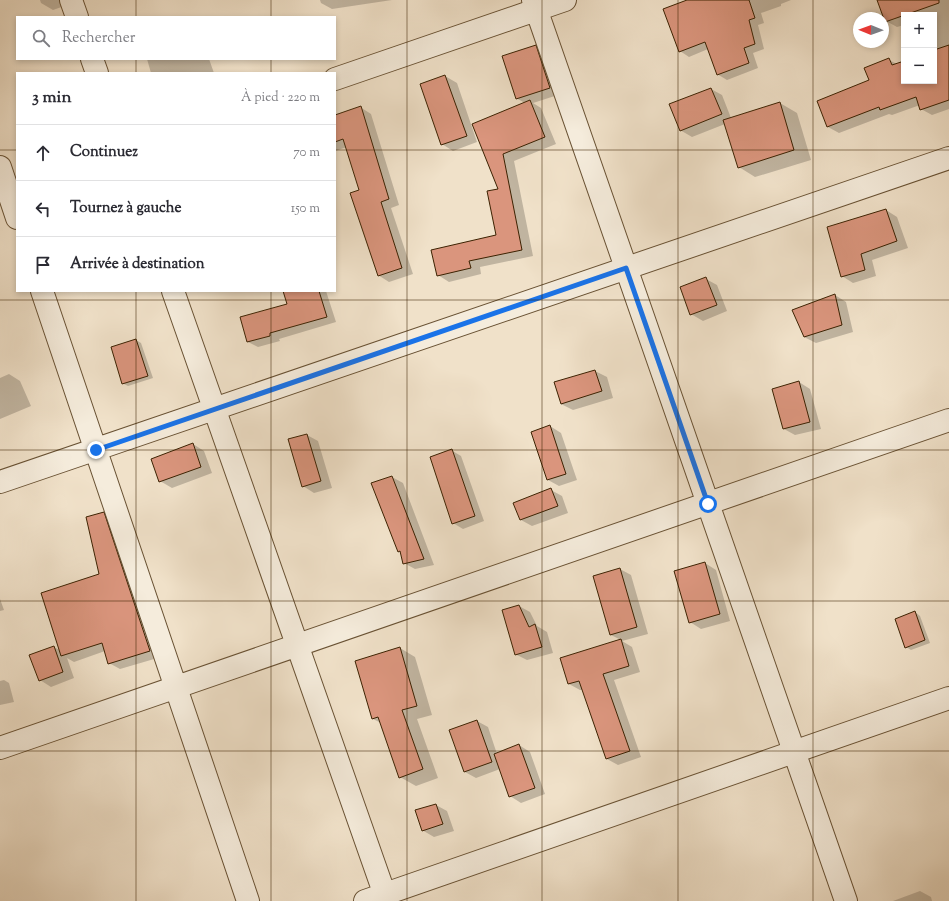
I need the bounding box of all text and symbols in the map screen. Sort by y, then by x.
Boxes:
north arrow [853,12,889,48]
map controls [901,12,937,84]
button: + [901,12,937,48]
search box [16,16,336,60]
icon: search [30,27,52,49]
text: Rechercher [62,28,135,49]
button: − [901,48,937,84]
text: 3 min [32,86,71,110]
text: À pied · 220 m [241,89,320,107]
icon: ahead [32,142,54,164]
text: Continuez [70,142,138,163]
text: 70 m [293,144,320,162]
icon: left [32,198,54,220]
text: Tournez à gauche [70,198,181,219]
text: 150 m [291,200,320,218]
icon: arrive [32,254,54,276]
text: Arrivée à destination [70,254,205,275]
route end [87,441,105,459]
route start [699,495,717,513]

